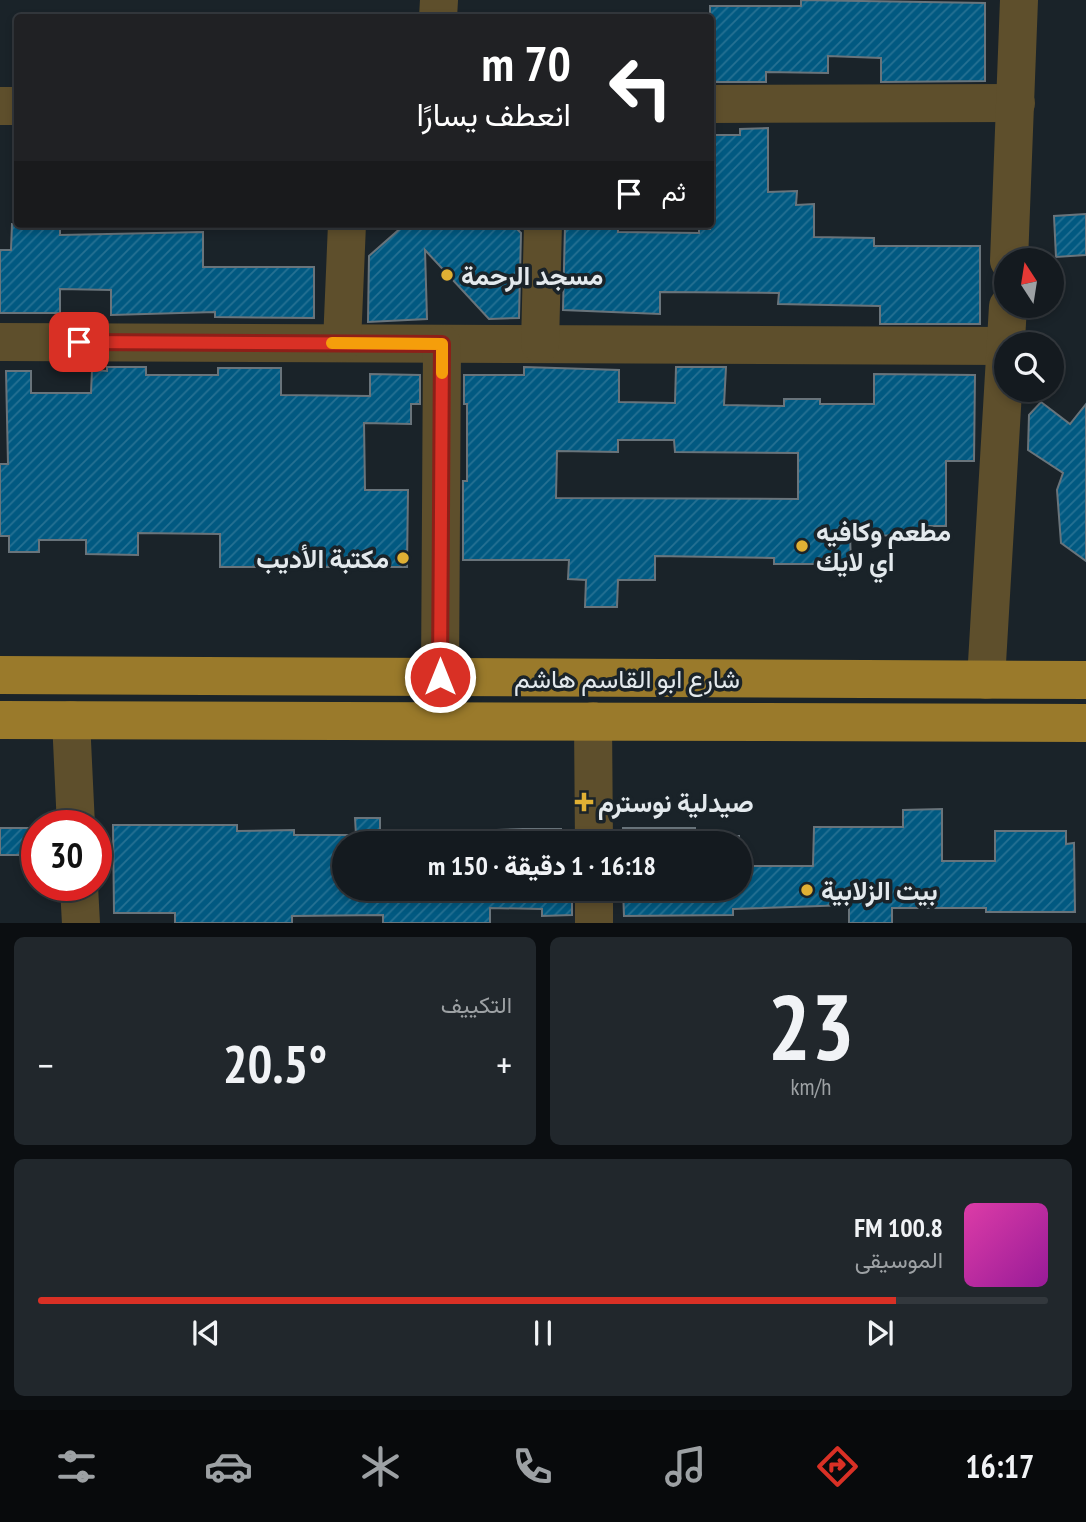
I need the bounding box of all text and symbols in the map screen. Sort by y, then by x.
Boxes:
text: 70 m [482,31,571,95]
icon: left [595,42,686,133]
text: انعطف يسارًا [416,93,571,135]
icon: arrive [610,175,648,213]
text: ثم [662,175,686,208]
north arrow [994,248,1064,318]
map controls [994,248,1064,402]
place label: مسجد الرحمة [461,259,603,292]
marker: مسجد الرحمة [439,267,455,283]
pin [49,312,109,372]
icon: arrive [60,323,98,361]
button: search [994,332,1064,402]
place label: مطعم وكافيه اي لايك [816,515,951,584]
marker: مطعم وكافيه اي لايك [794,538,810,554]
place label: مكتبة الأديب [256,542,389,575]
marker: مكتبة الأديب [395,550,411,566]
position arrow [403,640,477,714]
street label: شارع ابو القاسم هاشم [514,662,740,697]
place label: صيدلية نوسترم [598,786,754,820]
marker: صيدلية نوسترم [576,794,592,810]
speed limit sign: 30 [21,810,112,901]
text: 16:18 · 1 دقيقة · 150 m [428,849,656,882]
place label: بيت الزلابية [821,874,938,907]
marker: بيت الزلابية [799,882,815,898]
text: 23 [768,967,855,1085]
text: التكييف [441,990,512,1019]
text: 20.5° [223,1030,327,1097]
text: − [38,1040,54,1089]
text: + [496,1040,512,1089]
text: km/h [791,1072,831,1101]
text: 100.8 FM [854,1211,943,1244]
text: الموسيقى [855,1245,943,1274]
icon: previous [187,1314,225,1352]
icon: pause [524,1314,562,1352]
icon: next [861,1314,899,1352]
icon: filters [52,1442,101,1491]
icon: car [204,1442,253,1491]
icon: climate [356,1442,405,1491]
icon: phone [508,1442,557,1491]
icon: music [661,1442,710,1491]
icon: directions [813,1442,862,1491]
text: 16:17 [965,1445,1034,1487]

